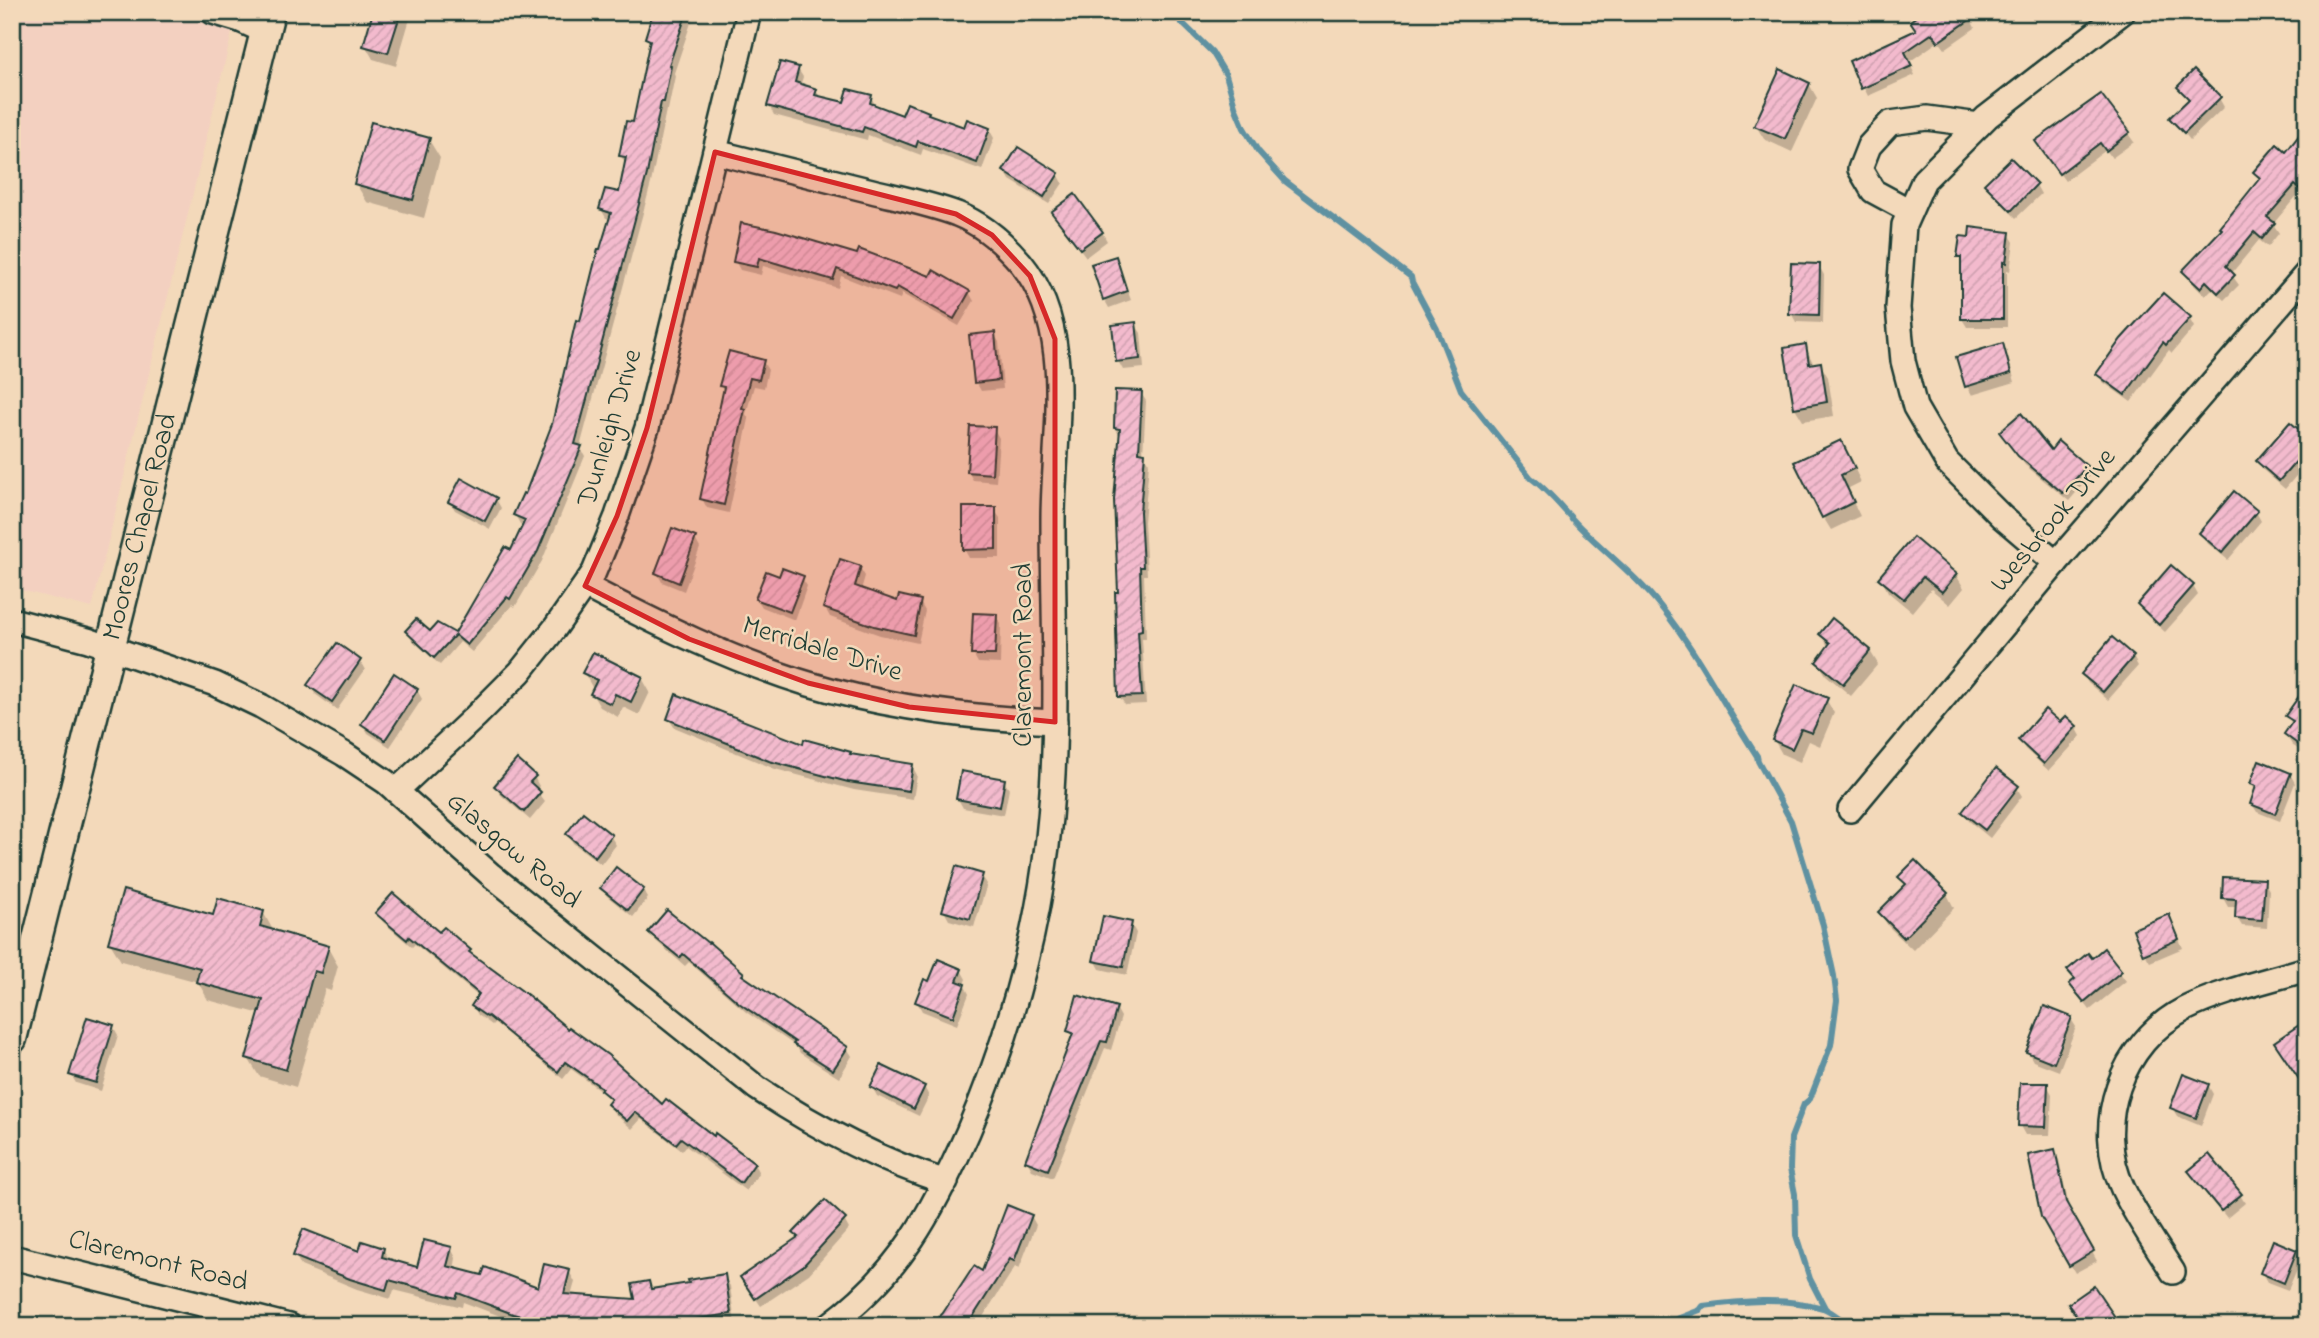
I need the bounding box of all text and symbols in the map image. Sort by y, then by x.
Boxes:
street label: Dunleigh Drive [567,344,655,513]
street label: Moores Chapel Road [92,409,189,645]
street label: Wesbrook Drive [1981,439,2127,602]
street label: Claremont Road [1004,563,1045,747]
street label: Merridale Drive [737,606,908,694]
street label: Glasgow Road [437,782,590,920]
street label: Claremont Road [64,1220,252,1304]

